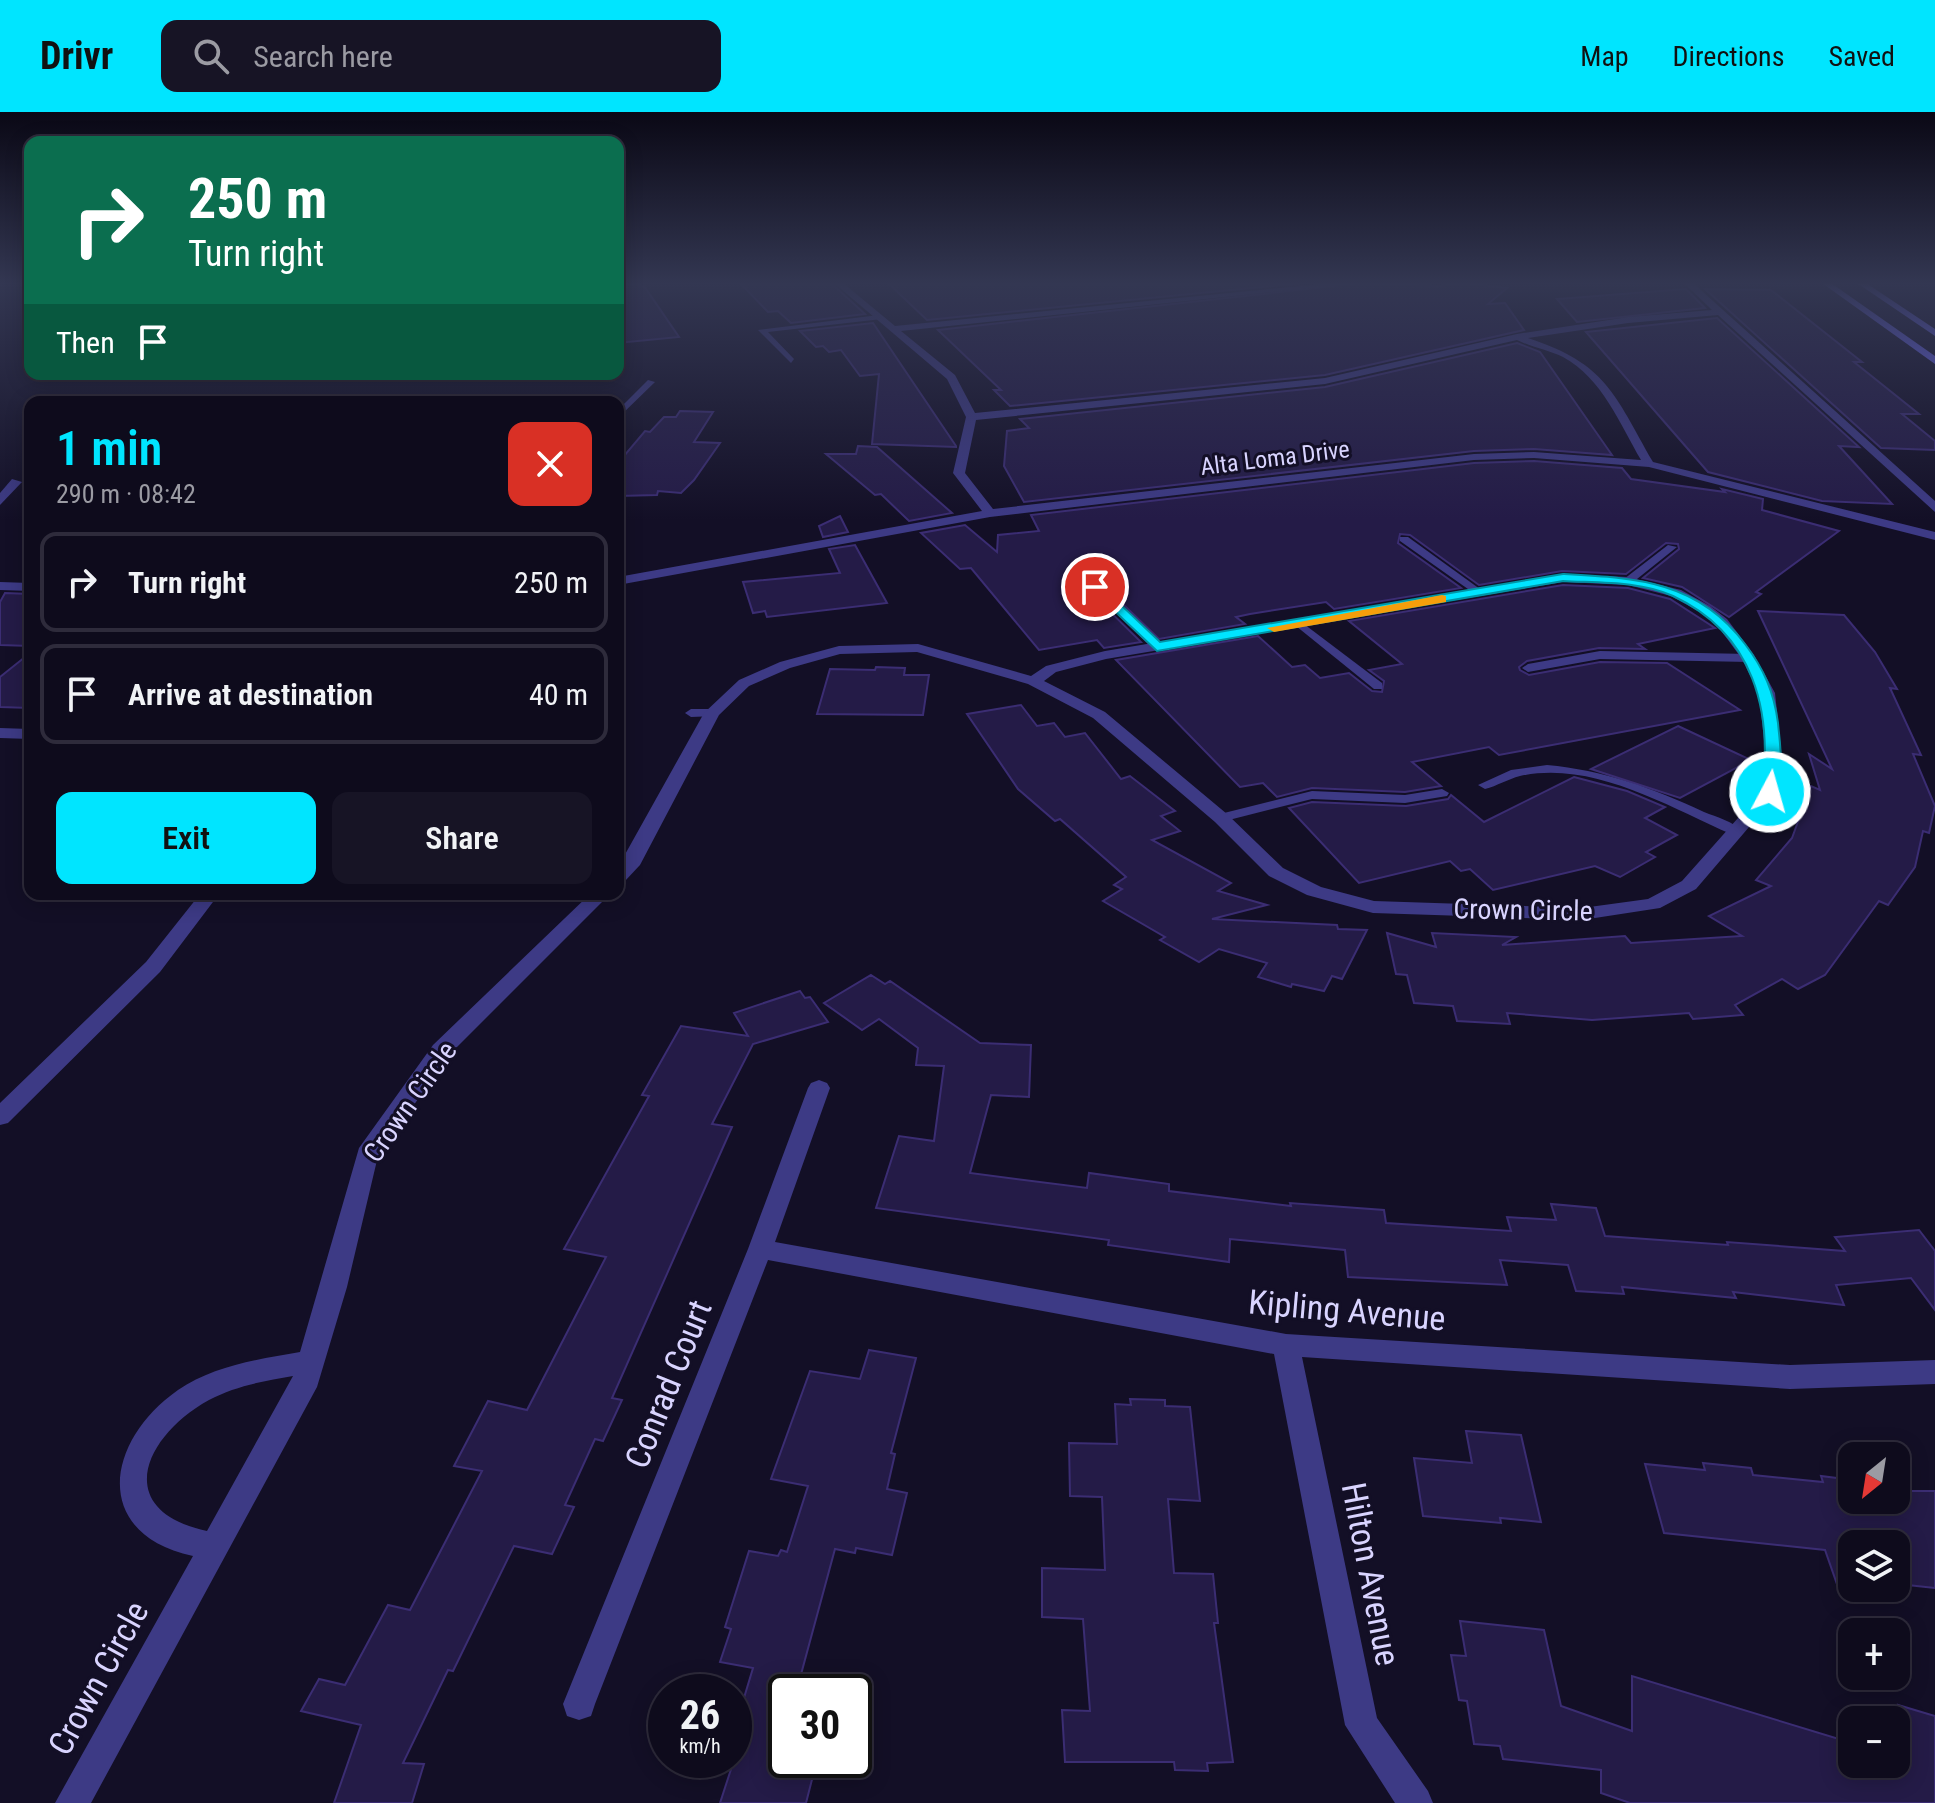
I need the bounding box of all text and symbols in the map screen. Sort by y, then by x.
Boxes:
search box [161,20,721,92]
text: Drivr [40,34,113,78]
icon: search [189,34,233,78]
text: Search here [253,39,393,74]
text: Map [1580,40,1629,73]
text: Directions [1673,40,1784,73]
text: Saved [1828,40,1895,73]
text: 250 m [188,166,327,232]
icon: right [56,168,160,272]
text: Turn right [188,233,324,275]
icon: arrive [131,320,175,364]
text: Then [56,325,115,360]
text: 1 min [56,420,162,477]
button: close [508,422,592,506]
street label: Alta Loma Drive [1199,435,1351,481]
text: 290 m · 08:42 [56,479,196,509]
pin [1061,553,1129,621]
icon: right [60,560,104,604]
text: Turn right [128,565,246,600]
text: 250 m [514,565,588,600]
icon: arrive [1073,565,1117,609]
icon: arrive [60,672,104,716]
text: Arrive at destination [128,677,373,712]
text: 40 m [529,677,588,712]
position arrow [1728,750,1812,834]
button: Exit [56,792,316,884]
button: Share [332,792,592,884]
street label: Crown Circle [1453,892,1593,928]
street label: Crown Circle [356,1035,464,1169]
street label: Kipling Avenue [1247,1281,1447,1339]
street label: Conrad Court [616,1294,720,1474]
north arrow [1838,1442,1910,1514]
map controls [1838,1442,1910,1778]
street label: Hilton Avenue [1334,1479,1408,1669]
button: layers [1838,1530,1910,1602]
street label: Crown Circle [39,1594,157,1762]
button: + [1838,1618,1910,1690]
speed limit sign: 30 [768,1674,872,1778]
text: 26 [680,1692,720,1739]
button: − [1838,1706,1910,1778]
text: km/h [679,1734,721,1758]

